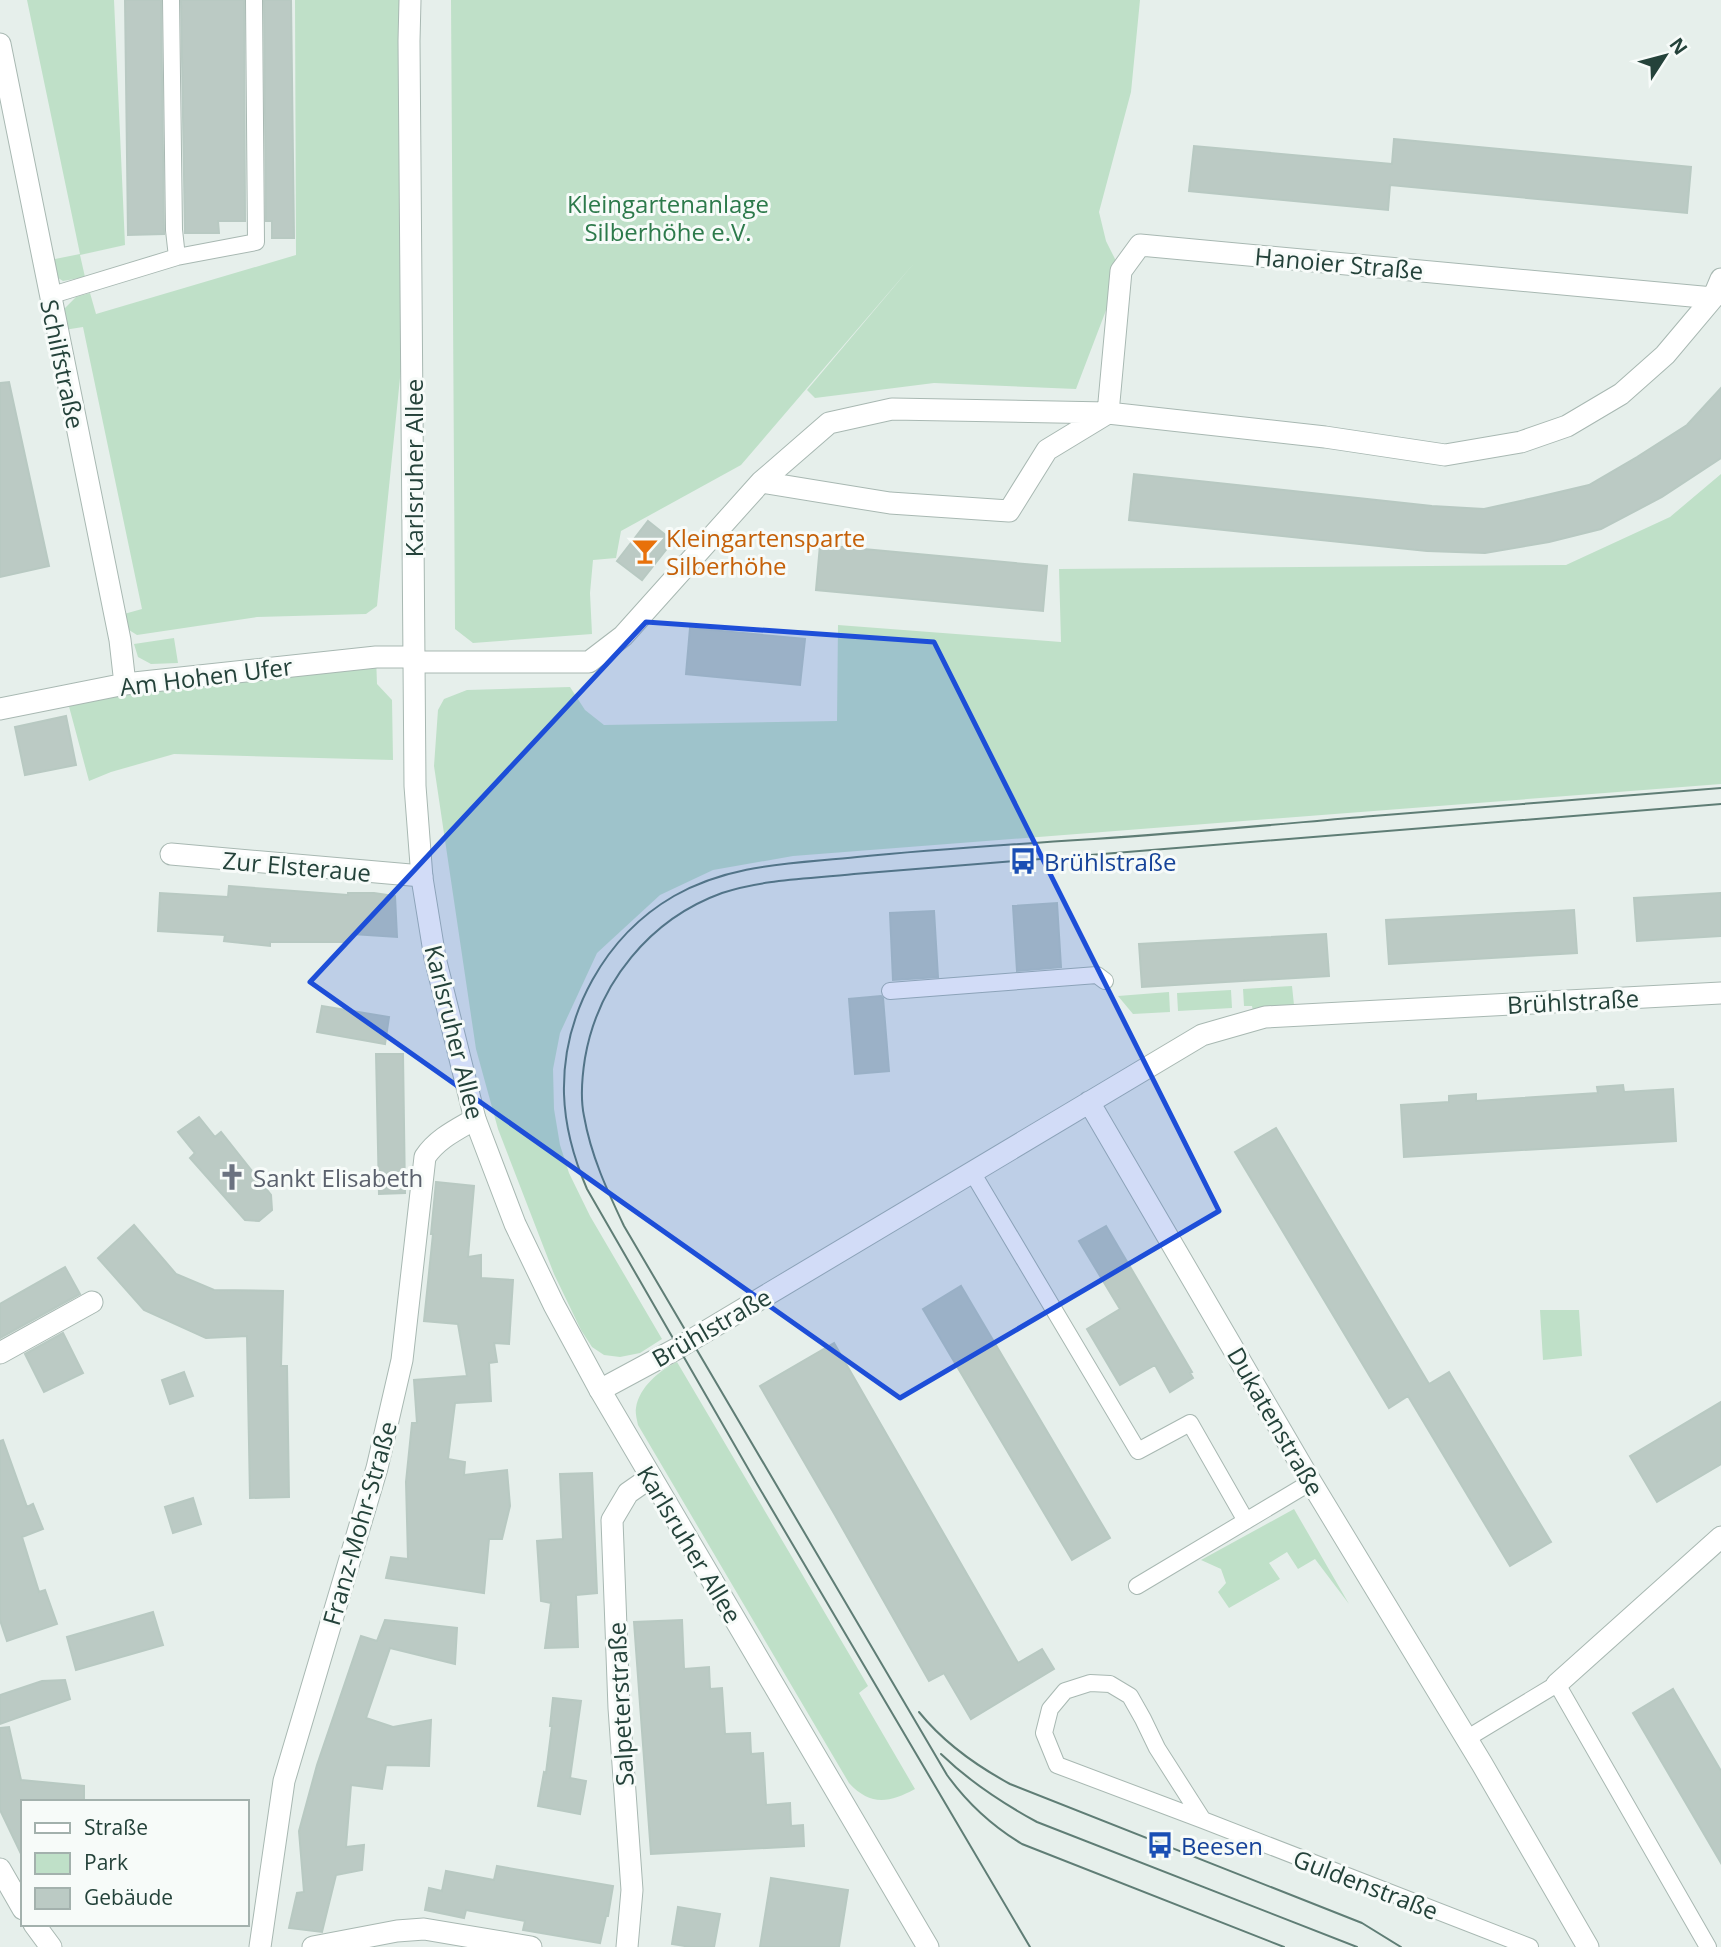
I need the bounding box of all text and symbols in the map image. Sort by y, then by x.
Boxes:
north arrow [1630,21,1700,91]
text: N [1664,32,1694,60]
park label: Kleingartenanlage Silberhöhe e.V. [567,187,769,248]
street label: Hanoier Straße [1253,239,1425,287]
street label: Schilfstraße [33,296,93,432]
street label: Karlsruher Allee [397,379,430,557]
place label: Kleingartensparte Silberhöhe [666,521,865,582]
bar icon: Kleingartensparte Silberhöhe [630,536,660,566]
street label: Am Hohen Ufer [118,649,294,703]
street label: Zur Elsteraue [221,843,373,889]
place label: Brühlstraße [1044,845,1176,878]
bus stop icon: Brühlstraße [1008,846,1038,876]
street label: Karlsruher Allee [417,941,493,1123]
street label: Brühlstraße [1506,981,1640,1021]
place label: Sankt Elisabeth [253,1161,423,1194]
church icon: Sankt Elisabeth [217,1162,247,1192]
street label: Brühlstraße [645,1280,777,1374]
street label: Dukatenstraße [1220,1341,1332,1501]
street label: Franz-Mohr-Straße [314,1417,404,1629]
street label: Karlsruher Allee [630,1459,750,1629]
street label: Salpeterstraße [599,1621,641,1787]
legend [21,1800,248,1926]
text: Straße [84,1813,148,1841]
place label: Beesen [1181,1829,1263,1862]
bus stop icon: Beesen [1145,1830,1175,1860]
street label: Guldenstraße [1289,1841,1443,1927]
text: Park [84,1848,128,1876]
text: Gebäude [84,1883,173,1911]

